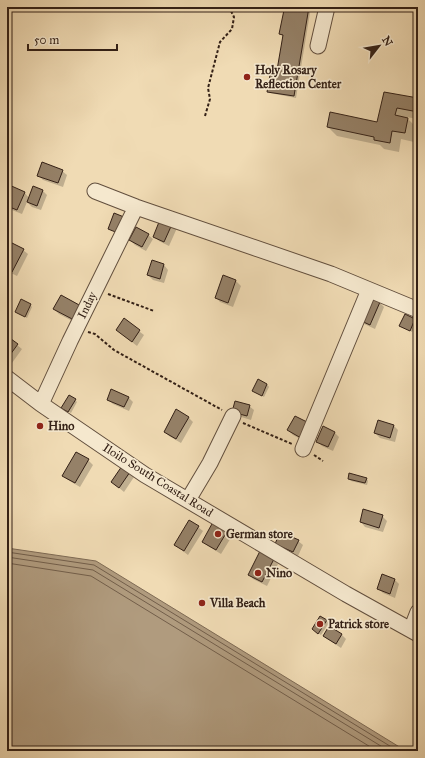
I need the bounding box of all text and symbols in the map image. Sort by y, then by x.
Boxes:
scale bar [28,26,117,52]
north arrow [359,26,399,66]
text: 50 m [34,33,59,47]
text: N [379,34,395,49]
place label: Holy Rosary Reflection Center [255,63,342,91]
marker: Holy Rosary Reflection Center [242,72,252,82]
street label: Inday [75,289,100,321]
place label: Hino [48,419,74,433]
marker: Hino [35,421,45,431]
street label: Iloilo South Coastal Road [100,440,216,520]
place label: German store [226,527,293,541]
marker: German store [213,529,223,539]
place label: Nino [266,566,292,580]
marker: Nino [253,568,263,578]
place label: Villa Beach [209,596,266,610]
marker: Villa Beach [197,598,207,608]
place label: Patrick store [328,617,389,631]
marker: Patrick store [315,619,325,629]

